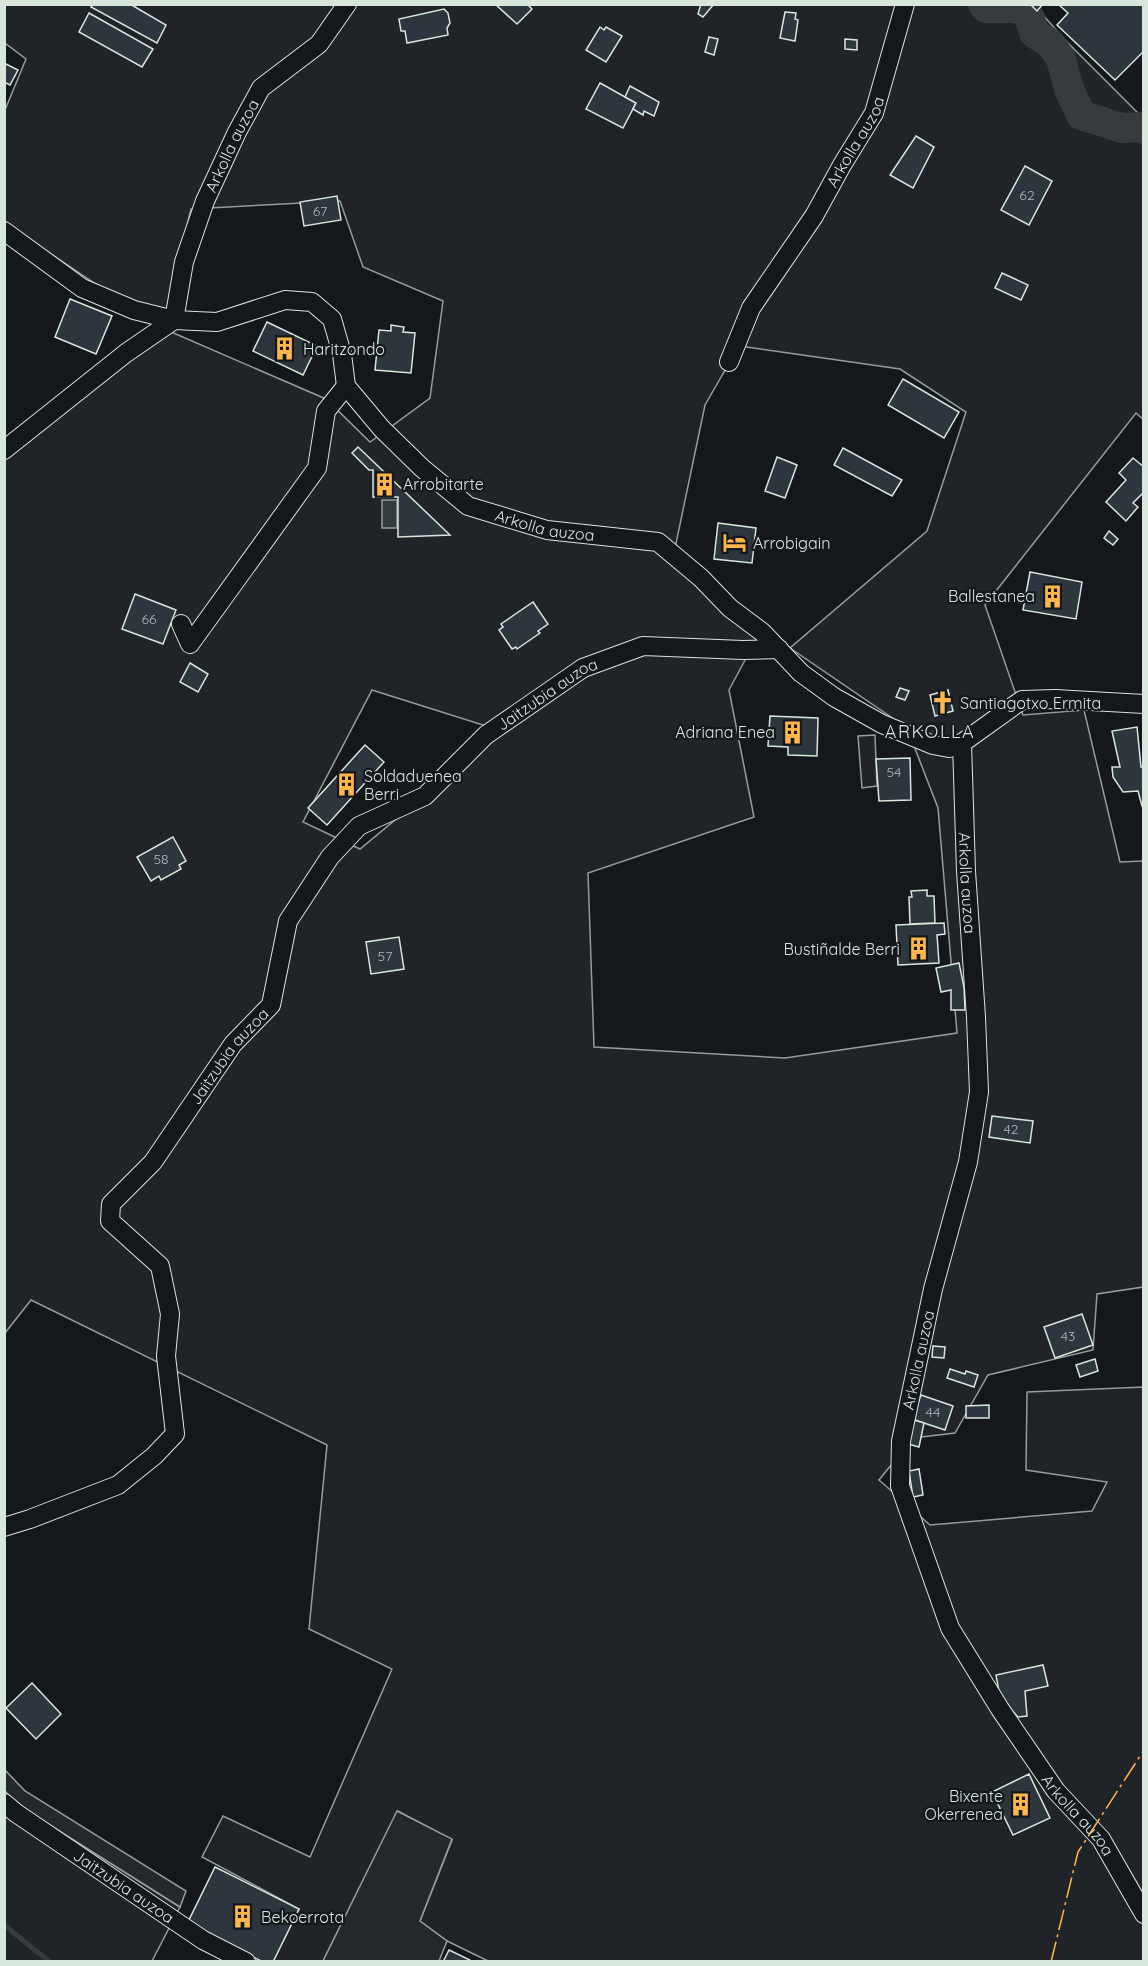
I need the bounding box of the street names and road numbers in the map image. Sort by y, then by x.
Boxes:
street label: Arkolla auzoa [822,94,888,191]
street label: Arkolla auzoa [200,95,263,195]
street label: Arkolla auzoa [493,505,596,545]
street label: Jaitzubia auzoa [493,654,600,735]
street label: Arkolla auzoa [955,832,980,934]
street label: Jaitzubia auzoa [185,1004,273,1108]
street label: Arkolla auzoa [898,1308,938,1412]
street label: Arkolla auzoa [1038,1770,1118,1859]
street label: Jaitzubia auzoa [70,1845,178,1927]

